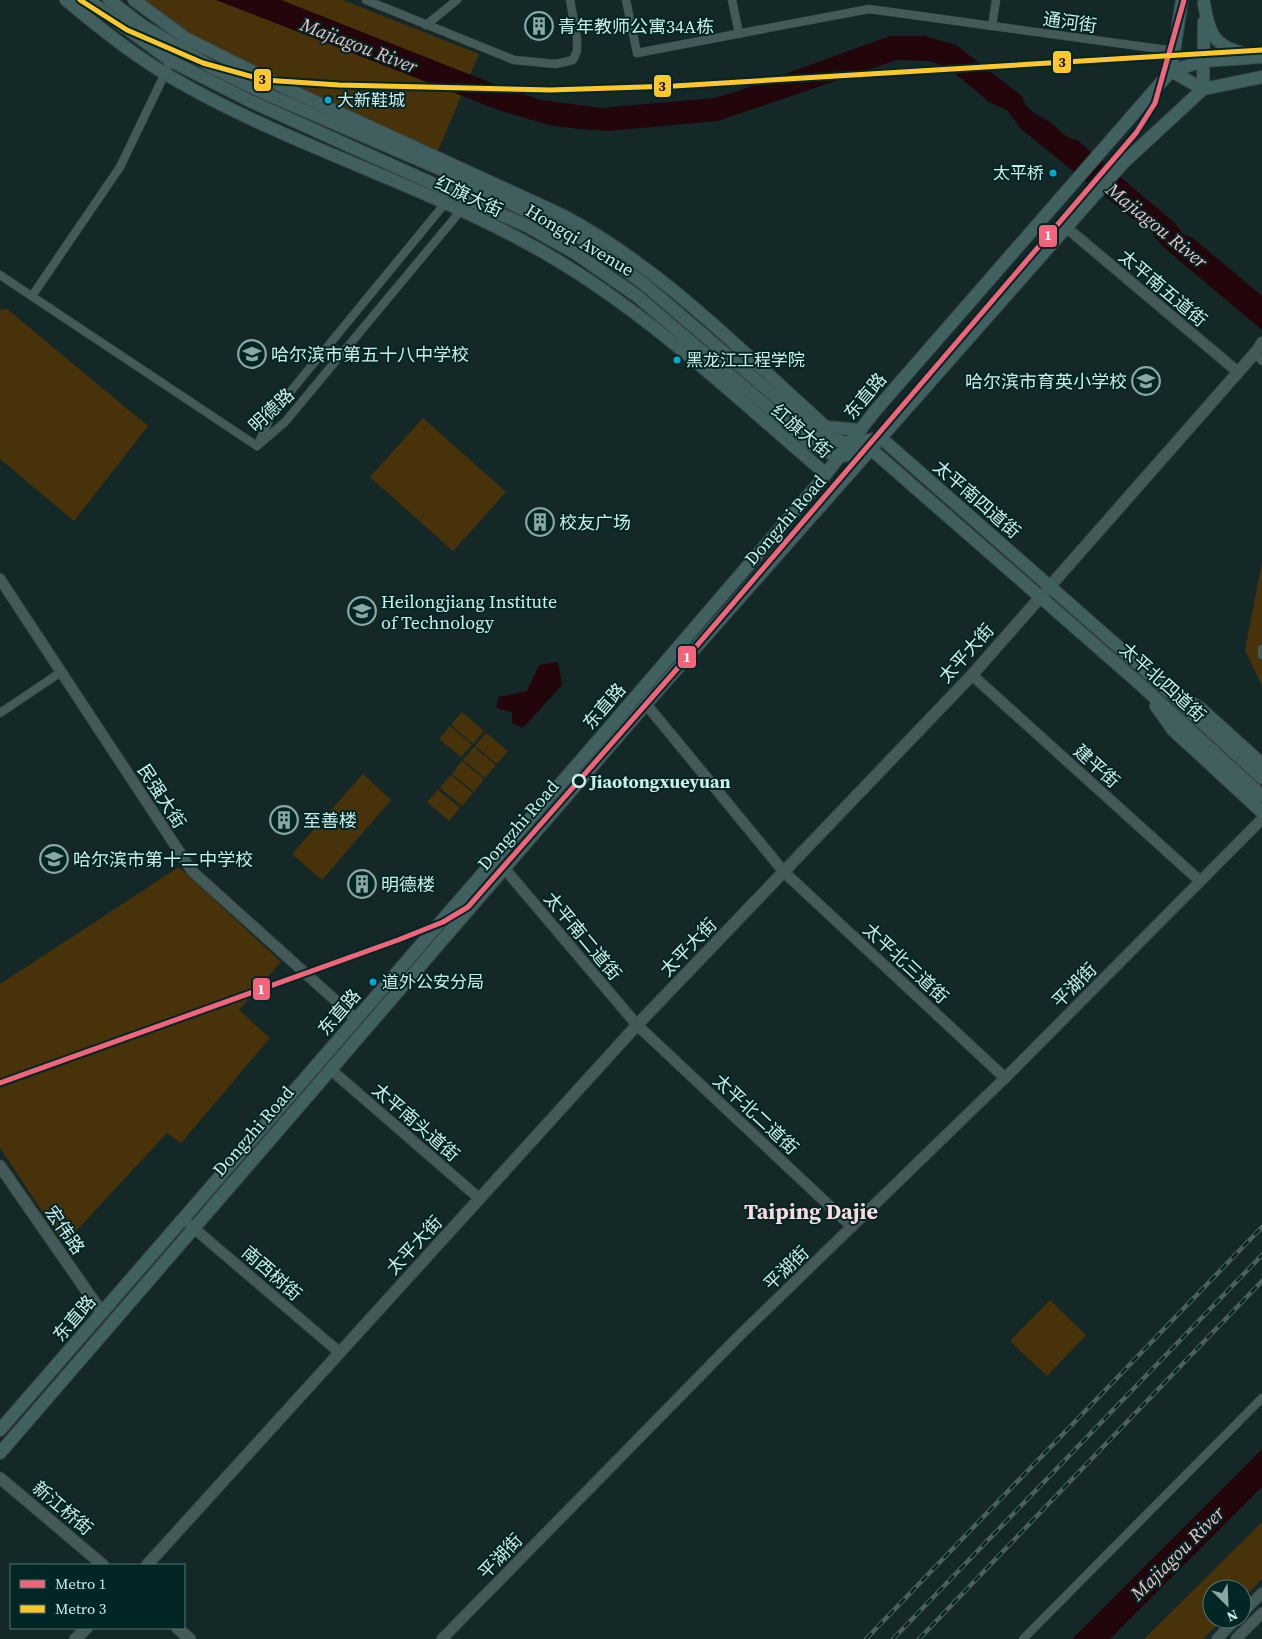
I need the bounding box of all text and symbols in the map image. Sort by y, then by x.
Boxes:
street label: 通河街 [1042,6,1098,38]
water label: Majiagou River [296,10,422,80]
building icon: 青年教师公寓34A栋 [524,11,554,41]
place label: 青年教师公寓34A栋 [558,14,714,39]
line badge: 3 [1052,50,1072,74]
text: 3 [1058,52,1066,72]
line badge: 3 [253,68,272,92]
text: 3 [258,69,266,89]
line badge: 3 [653,74,672,98]
text: 3 [658,76,666,96]
place label: 大新鞋城 [337,88,405,112]
marker: 大新鞋城 [323,95,333,105]
place label: 太平桥 [993,161,1044,185]
marker: 太平桥 [1048,168,1058,178]
street label: 红旗大街 [431,169,507,223]
water label: Majiagou River [1100,175,1214,275]
street label: Hongqi Avenue [521,198,639,282]
line badge: 1 [1038,224,1058,248]
text: 1 [1044,225,1052,245]
street label: 太平南五道街 [1114,244,1212,332]
school or university icon: 哈尔滨市第五十八中学校 [237,339,267,369]
place label: 哈尔滨市第五十八中学校 [271,342,469,367]
place label: 黑龙江工程学院 [686,348,805,372]
marker: 黑龙江工程学院 [672,355,682,365]
school or university icon: 哈尔滨市育英小学校 [1131,366,1161,396]
street label: 东直路 [838,367,892,425]
place label: 哈尔滨市育英小学校 [965,369,1127,394]
street label: 明德路 [243,382,299,438]
street label: 红旗大街 [766,398,838,464]
street label: 太平南四道街 [928,454,1026,544]
street label: Dongzhi Road [739,469,831,571]
building icon: 校友广场 [525,507,555,537]
place label: 校友广场 [559,510,631,535]
place label: Heilongjiang Institute of Technology [381,589,557,635]
school or university icon: Heilongjiang Institute of Technology [347,596,377,626]
street label: 太平大街 [933,618,999,688]
street label: 太平北四道街 [1115,637,1211,727]
line badge: 1 [677,645,697,669]
text: 1 [683,647,691,667]
street label: 东直路 [577,677,631,735]
street label: 建平街 [1069,739,1125,793]
street label: 民强大街 [132,759,192,833]
place label: Jiaotongxueyuan [589,769,731,794]
street label: Dongzhi Road [472,774,564,876]
marker: Jiaotongxueyuan [572,774,586,788]
building icon: 至善楼 [269,805,299,835]
place label: 至善楼 [303,808,357,833]
school or university icon: 哈尔滨市第十二中学校 [39,844,69,874]
place label: 哈尔滨市第十二中学校 [73,847,253,872]
building icon: 明德楼 [347,869,377,899]
place label: 明德楼 [381,872,435,897]
street label: 太平南二道街 [539,887,627,985]
street label: 太平大街 [654,912,722,982]
street label: 太平北三道街 [858,917,954,1009]
street label: 平湖街 [1046,957,1102,1013]
place label: 道外公安分局 [382,970,484,994]
line badge: 1 [252,977,271,1001]
marker: 道外公安分局 [368,977,378,987]
text: 1 [257,979,265,999]
street label: 东直路 [312,983,366,1041]
street label: 太平北二道街 [708,1068,804,1160]
street label: 太平南头道街 [367,1077,465,1167]
street label: Dongzhi Road [207,1080,299,1182]
district label: Taiping Dajie [744,1196,878,1226]
street label: 宏伟路 [39,1201,91,1259]
street label: 太平大街 [380,1210,448,1280]
street label: 南西树街 [237,1240,307,1306]
street label: 平湖街 [758,1240,814,1296]
street label: 东直路 [47,1289,101,1347]
street label: 新江桥街 [27,1475,99,1541]
water label: Majiagou River [1124,1499,1231,1606]
street label: 平湖街 [472,1528,528,1584]
legend [10,1564,185,1629]
text: Metro 1 [55,1573,106,1594]
north arrow [1202,1579,1252,1629]
text: Metro 3 [55,1598,106,1619]
text: N [1224,1605,1241,1627]

